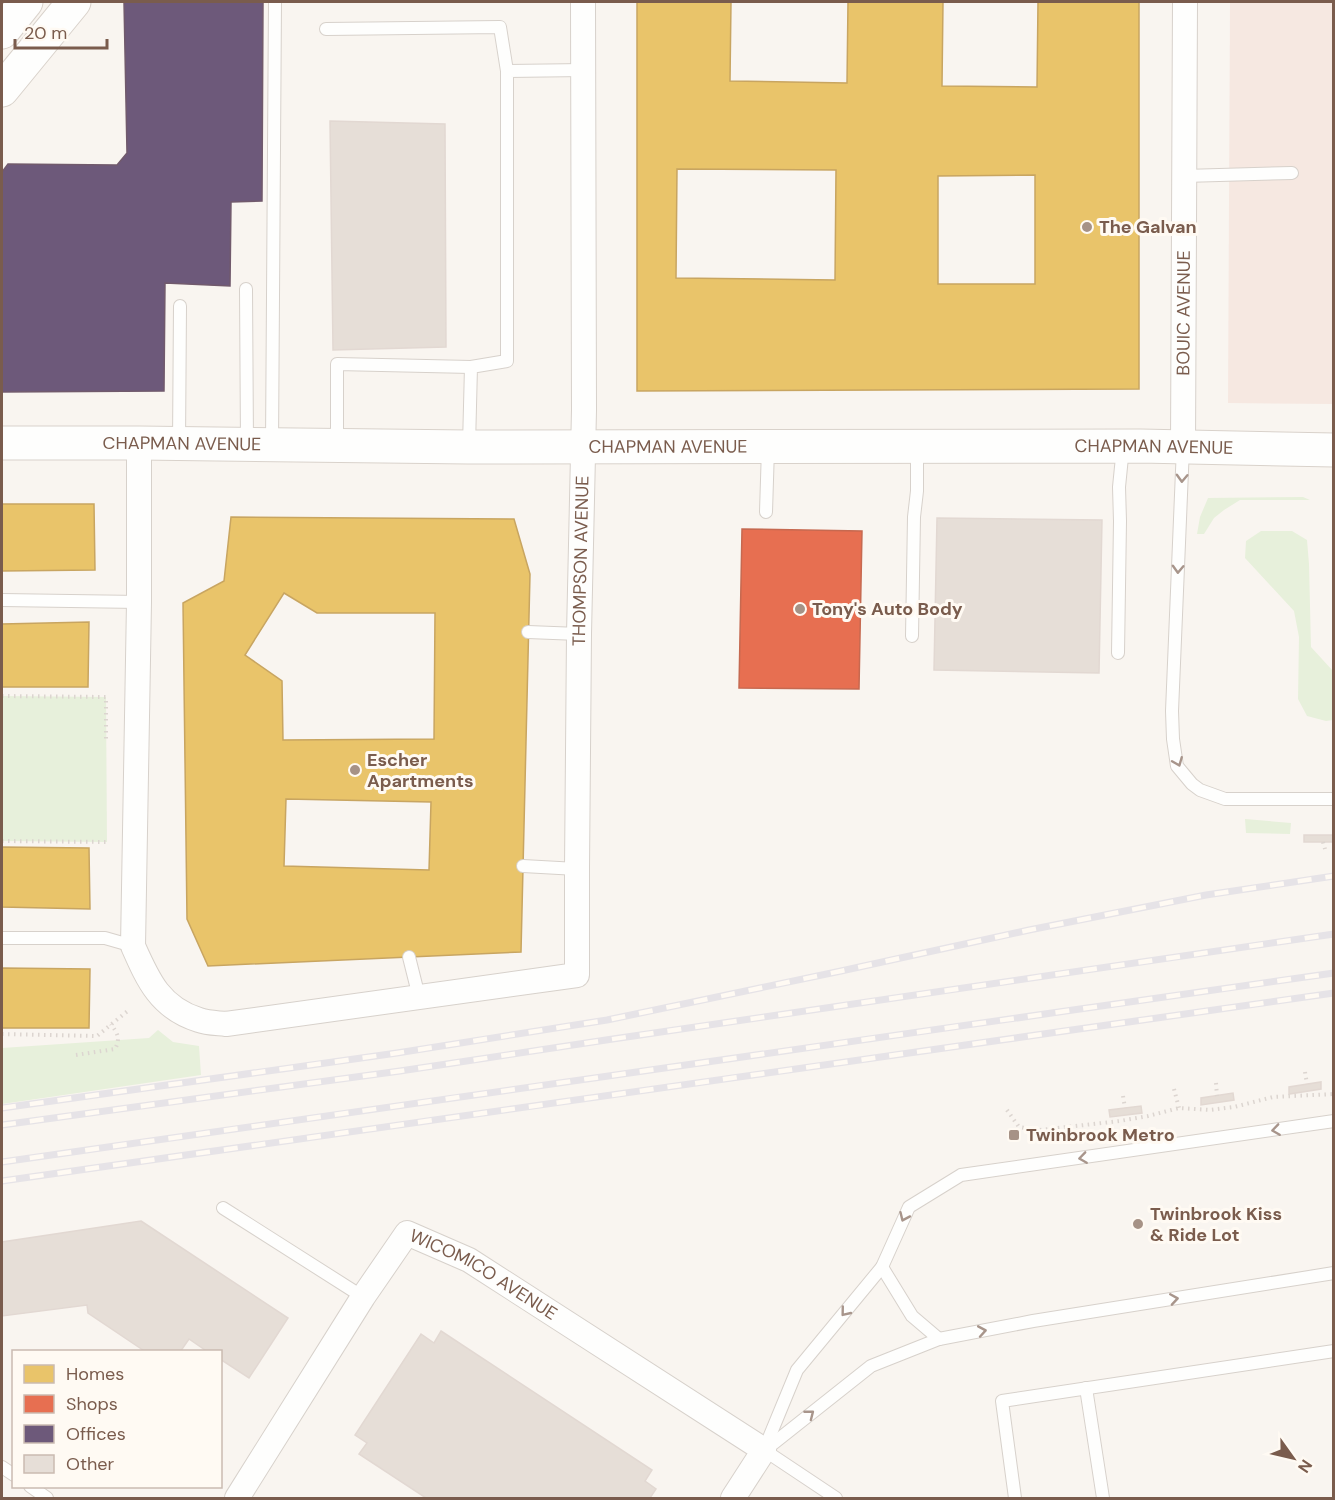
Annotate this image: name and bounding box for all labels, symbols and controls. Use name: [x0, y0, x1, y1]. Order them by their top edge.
scale bar: [15, 12, 106, 50]
text: 20 m: [24, 21, 67, 45]
place label: The Galvan: [1099, 215, 1197, 239]
marker: The Galvan: [1080, 220, 1094, 234]
street label: BOUIC AVENUE: [1171, 250, 1196, 376]
street label: CHAPMAN AVENUE: [103, 431, 262, 456]
street label: CHAPMAN AVENUE: [1075, 434, 1234, 460]
street label: CHAPMAN AVENUE: [589, 435, 747, 459]
one-way arrow: [1175, 474, 1188, 483]
street label: THOMPSON AVENUE: [567, 475, 595, 646]
one-way arrow: [1171, 564, 1184, 573]
place label: Tony's Auto Body: [812, 597, 963, 621]
marker: Tony's Auto Body: [793, 602, 807, 616]
place label: Escher Apartments: [367, 748, 474, 793]
one-way arrow: [1171, 757, 1184, 767]
marker: Escher Apartments: [348, 763, 362, 777]
place label: Twinbrook Metro: [1026, 1123, 1175, 1147]
one-way arrow: [1271, 1123, 1280, 1135]
marker: Twinbrook Metro: [1007, 1128, 1021, 1142]
one-way arrow: [1078, 1151, 1087, 1163]
place label: Twinbrook Kiss & Ride Lot: [1150, 1202, 1282, 1247]
one-way arrow: [899, 1210, 911, 1221]
marker: Twinbrook Kiss & Ride Lot: [1131, 1217, 1145, 1231]
street label: WICOMICO AVENUE: [406, 1224, 562, 1326]
one-way arrow: [1170, 1293, 1179, 1305]
one-way arrow: [841, 1305, 852, 1316]
one-way arrow: [977, 1325, 987, 1338]
legend: [12, 1350, 222, 1488]
text: Homes: [66, 1362, 124, 1386]
text: Shops: [66, 1392, 118, 1416]
one-way arrow: [803, 1411, 814, 1422]
text: Offices: [66, 1422, 126, 1446]
north arrow: [1263, 1428, 1323, 1488]
text: Other: [66, 1452, 115, 1476]
text: N: [1293, 1455, 1317, 1477]

